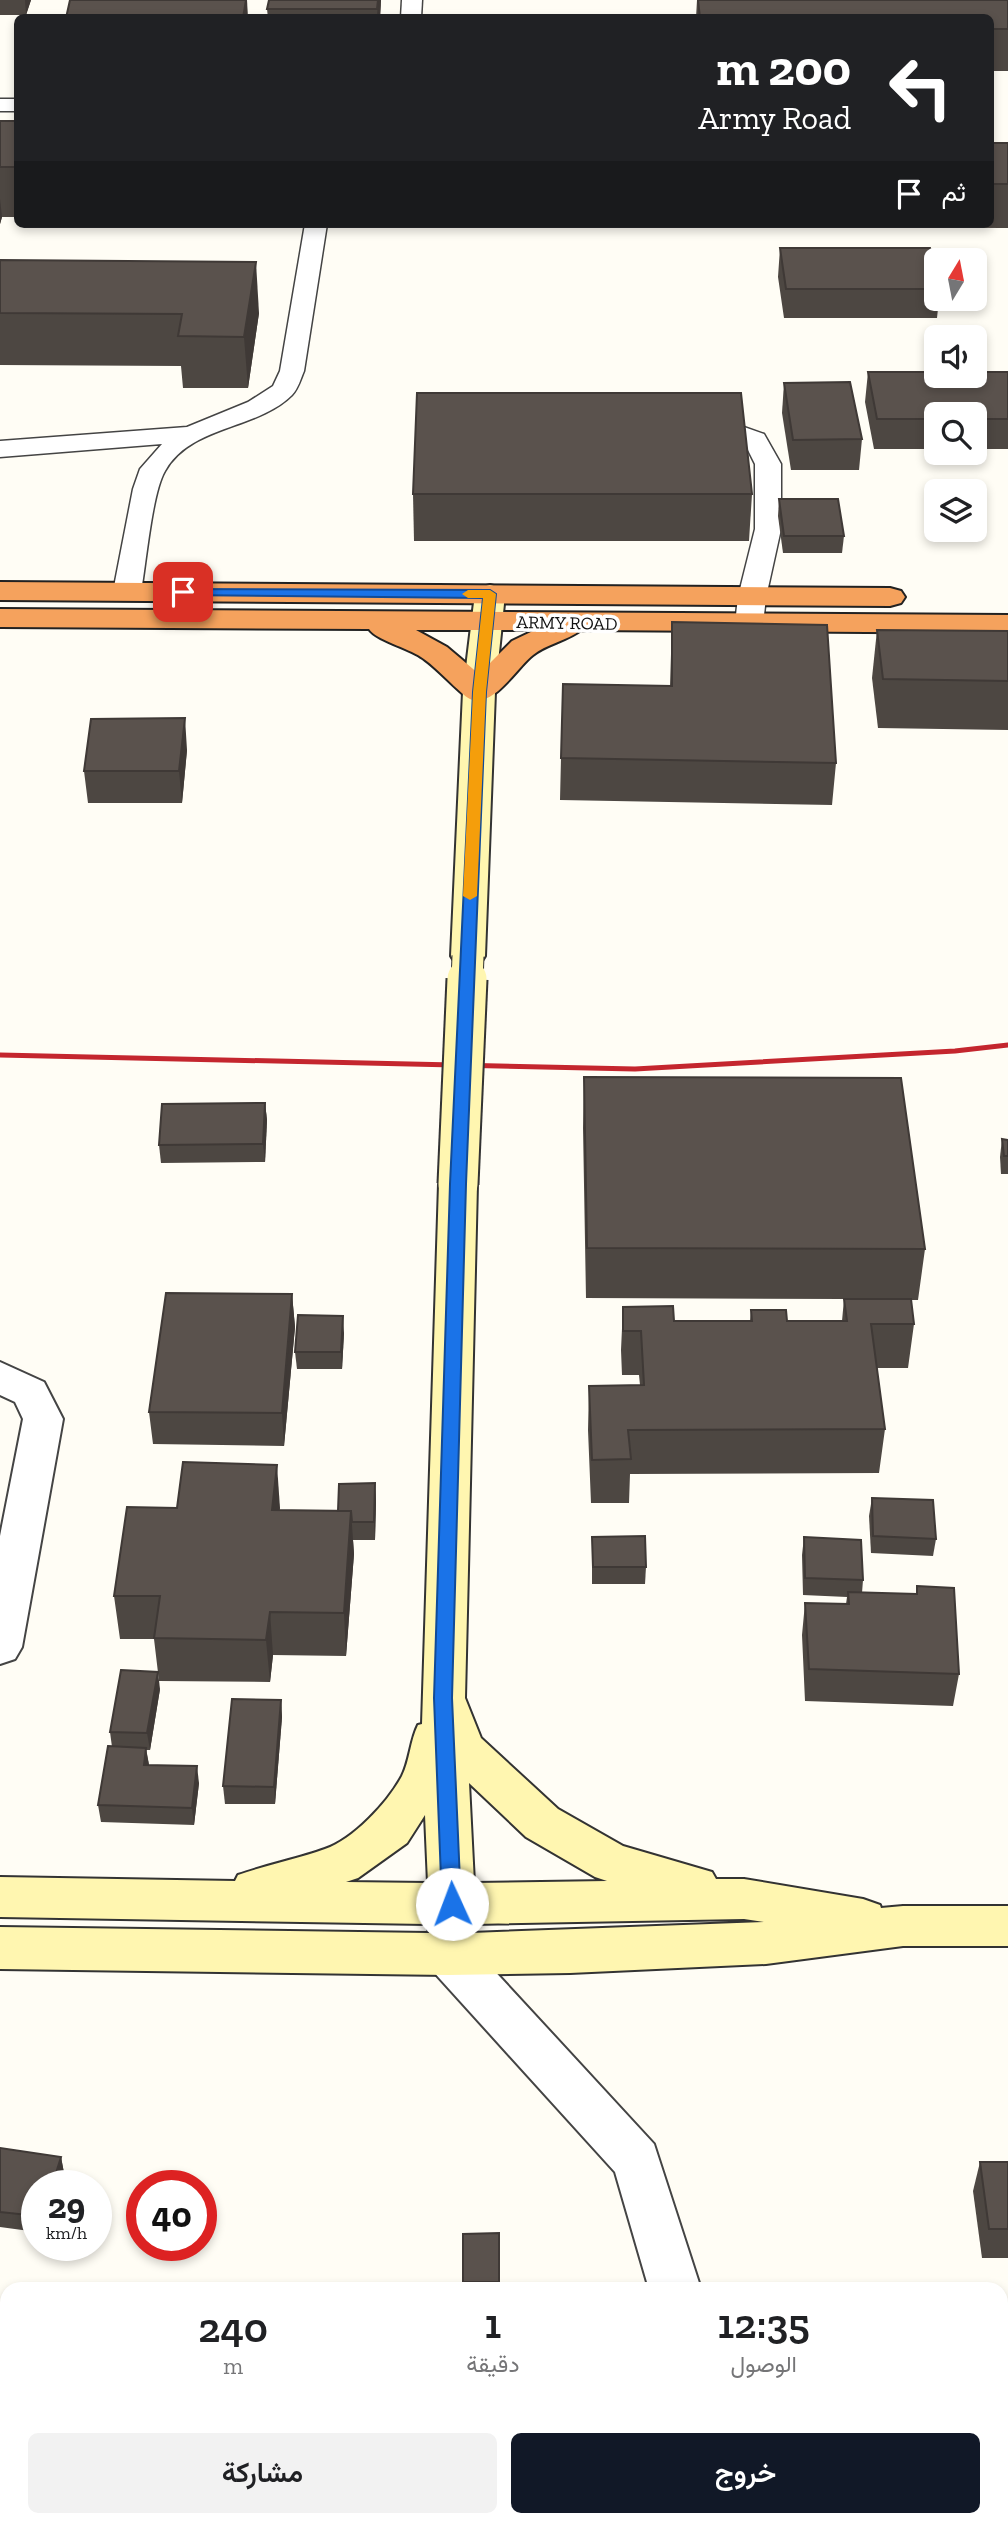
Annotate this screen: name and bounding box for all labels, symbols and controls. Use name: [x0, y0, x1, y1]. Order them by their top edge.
text: 200 m: [716, 39, 851, 98]
icon: left: [875, 42, 966, 133]
text: Army Road: [698, 99, 851, 137]
icon: arrive: [890, 175, 928, 213]
text: ثم: [942, 176, 966, 208]
north arrow: [924, 248, 987, 312]
map controls: [924, 248, 987, 542]
button: sound: [924, 325, 987, 388]
button: search: [924, 402, 987, 465]
button: layers: [924, 479, 987, 542]
pin: [153, 562, 213, 622]
icon: arrive: [164, 573, 202, 611]
street label: ARMY ROAD: [516, 611, 618, 635]
position arrow: [415, 1867, 489, 1941]
speed limit sign: 40: [126, 2170, 217, 2261]
text: 29: [48, 2185, 85, 2227]
text: km/h: [46, 2222, 87, 2244]
text: 1: [484, 2298, 501, 2349]
text: 12:35: [718, 2298, 810, 2349]
text: 240: [198, 2302, 268, 2353]
text: دقيقة: [466, 2350, 519, 2378]
text: الوصول: [731, 2350, 797, 2378]
text: m: [223, 2352, 243, 2380]
button: مشاركة: [28, 2433, 497, 2513]
button: خروج: [511, 2433, 980, 2513]

